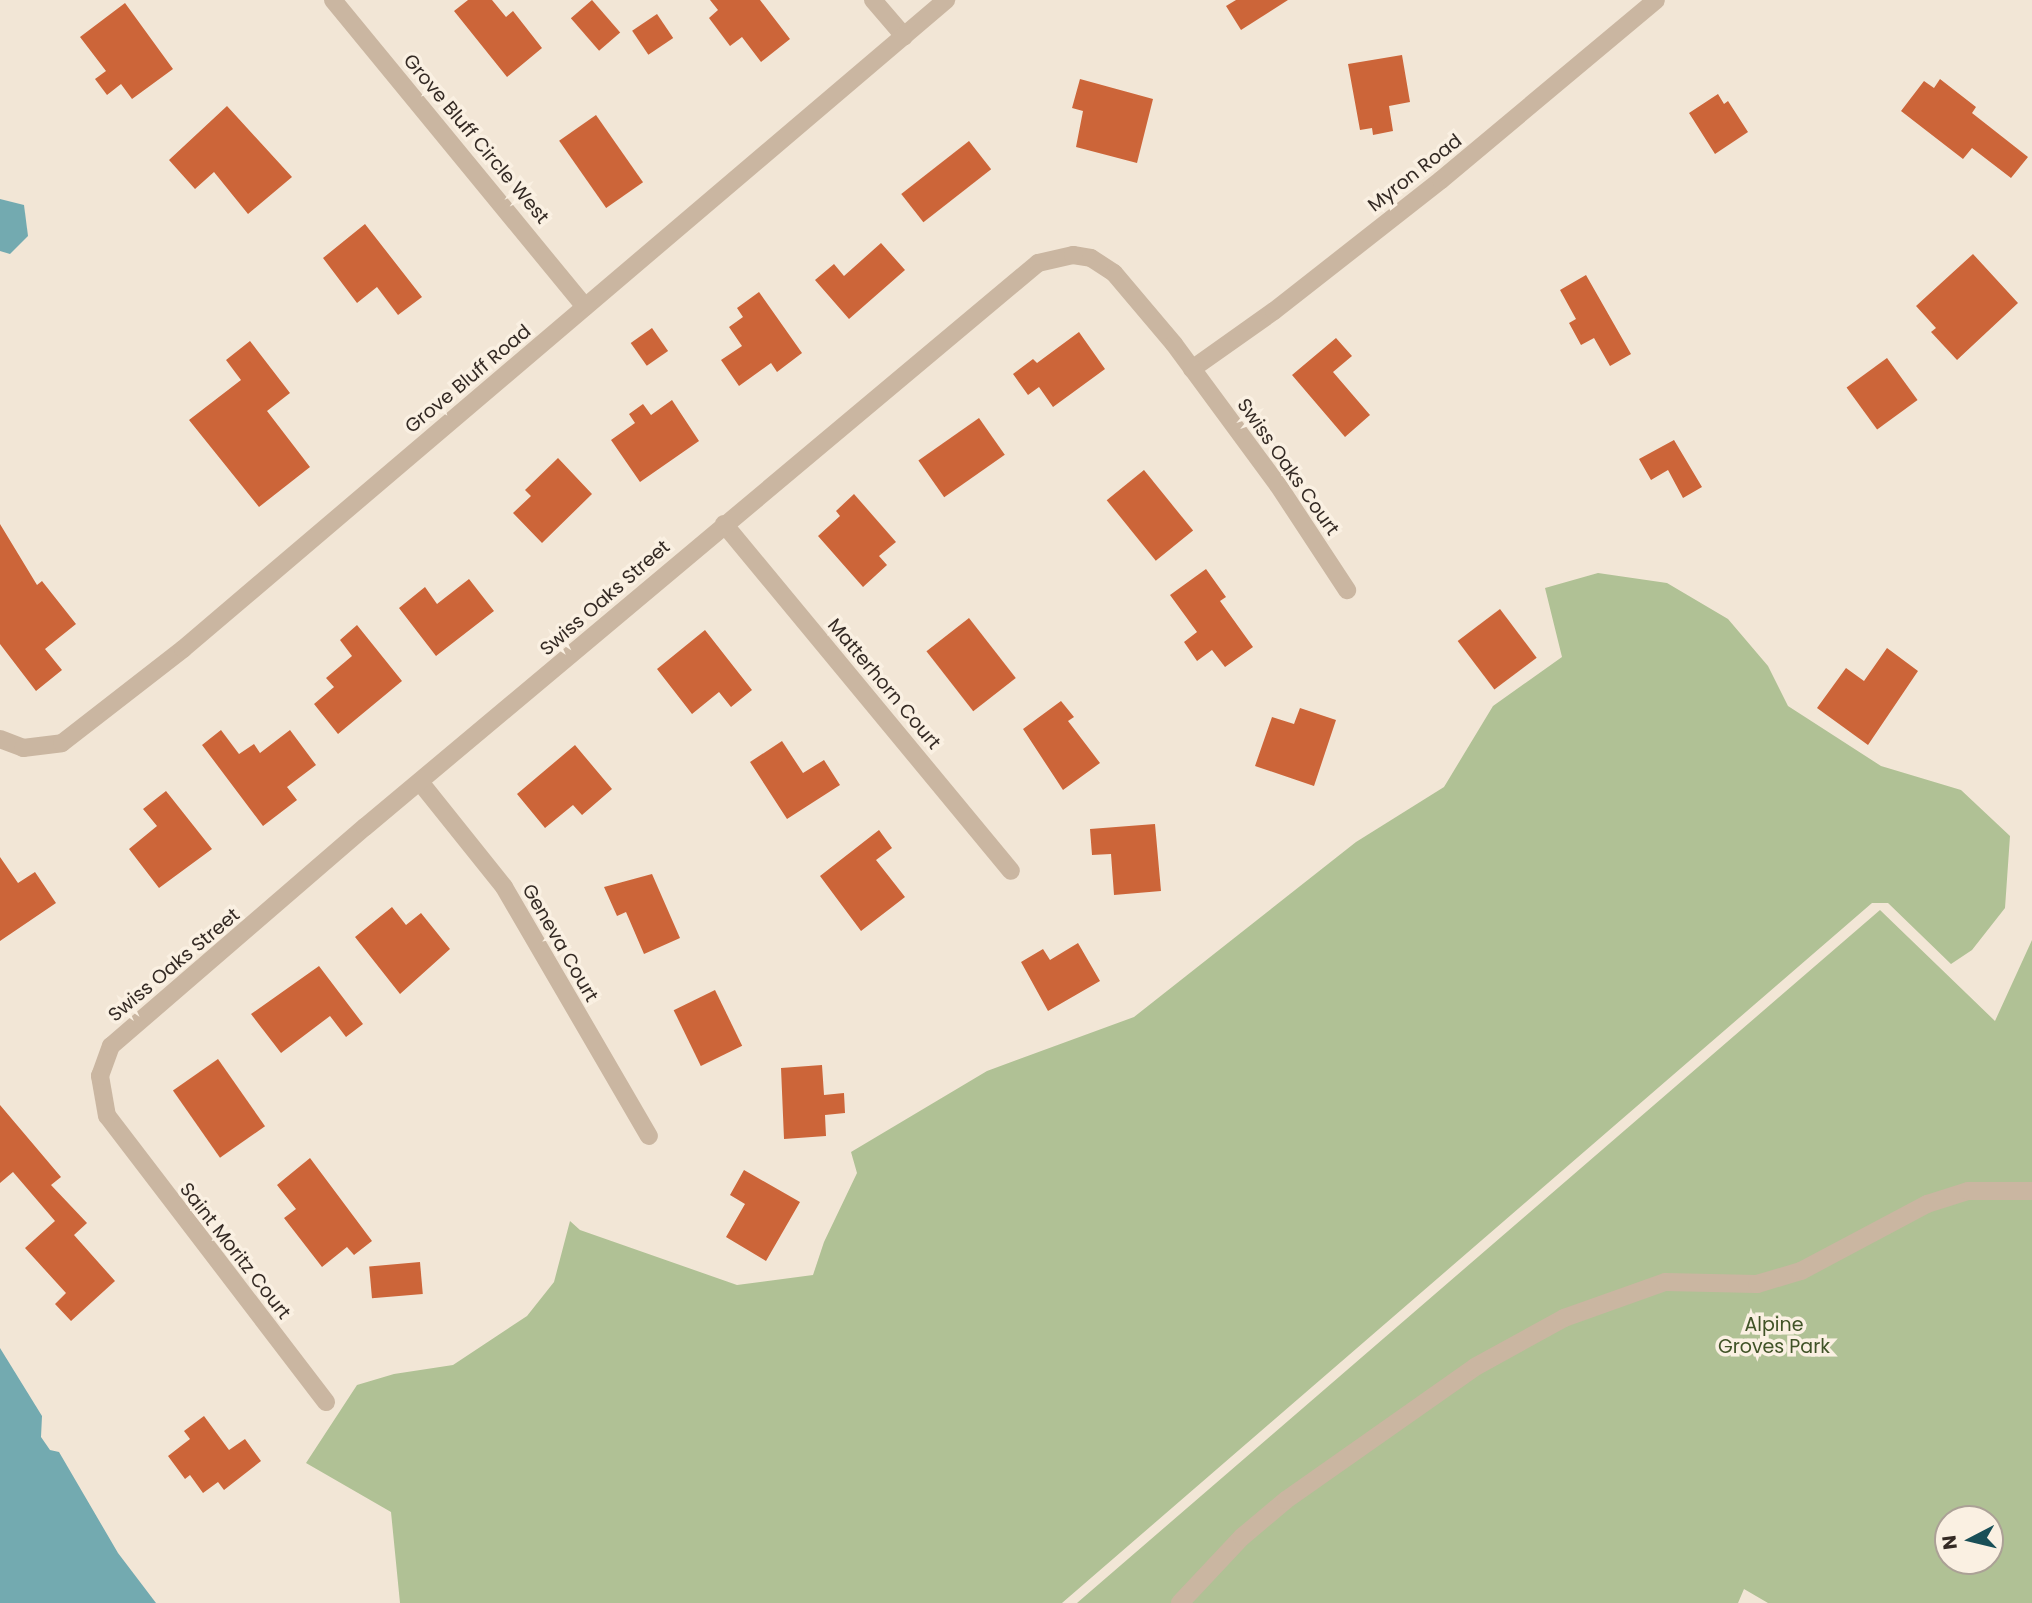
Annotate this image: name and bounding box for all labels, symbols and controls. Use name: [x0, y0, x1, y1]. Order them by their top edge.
street label: Grove Bluff Circle West: [398, 50, 554, 228]
street label: Myron Road: [1363, 129, 1467, 217]
street label: Grove Bluff Road: [401, 320, 535, 438]
street label: Swiss Oaks Court: [1232, 394, 1344, 540]
street label: Swiss Oaks Street: [535, 535, 675, 661]
street label: Matterhorn Court: [823, 614, 945, 754]
street label: Geneva Court: [517, 880, 603, 1006]
street label: Swiss Oaks Street: [104, 903, 244, 1027]
street label: Saint Moritz Court: [175, 1178, 295, 1324]
park label: Alpine Groves Park: [1718, 1314, 1830, 1358]
north arrow: [1934, 1505, 2004, 1575]
text: N: [1935, 1534, 1964, 1551]

